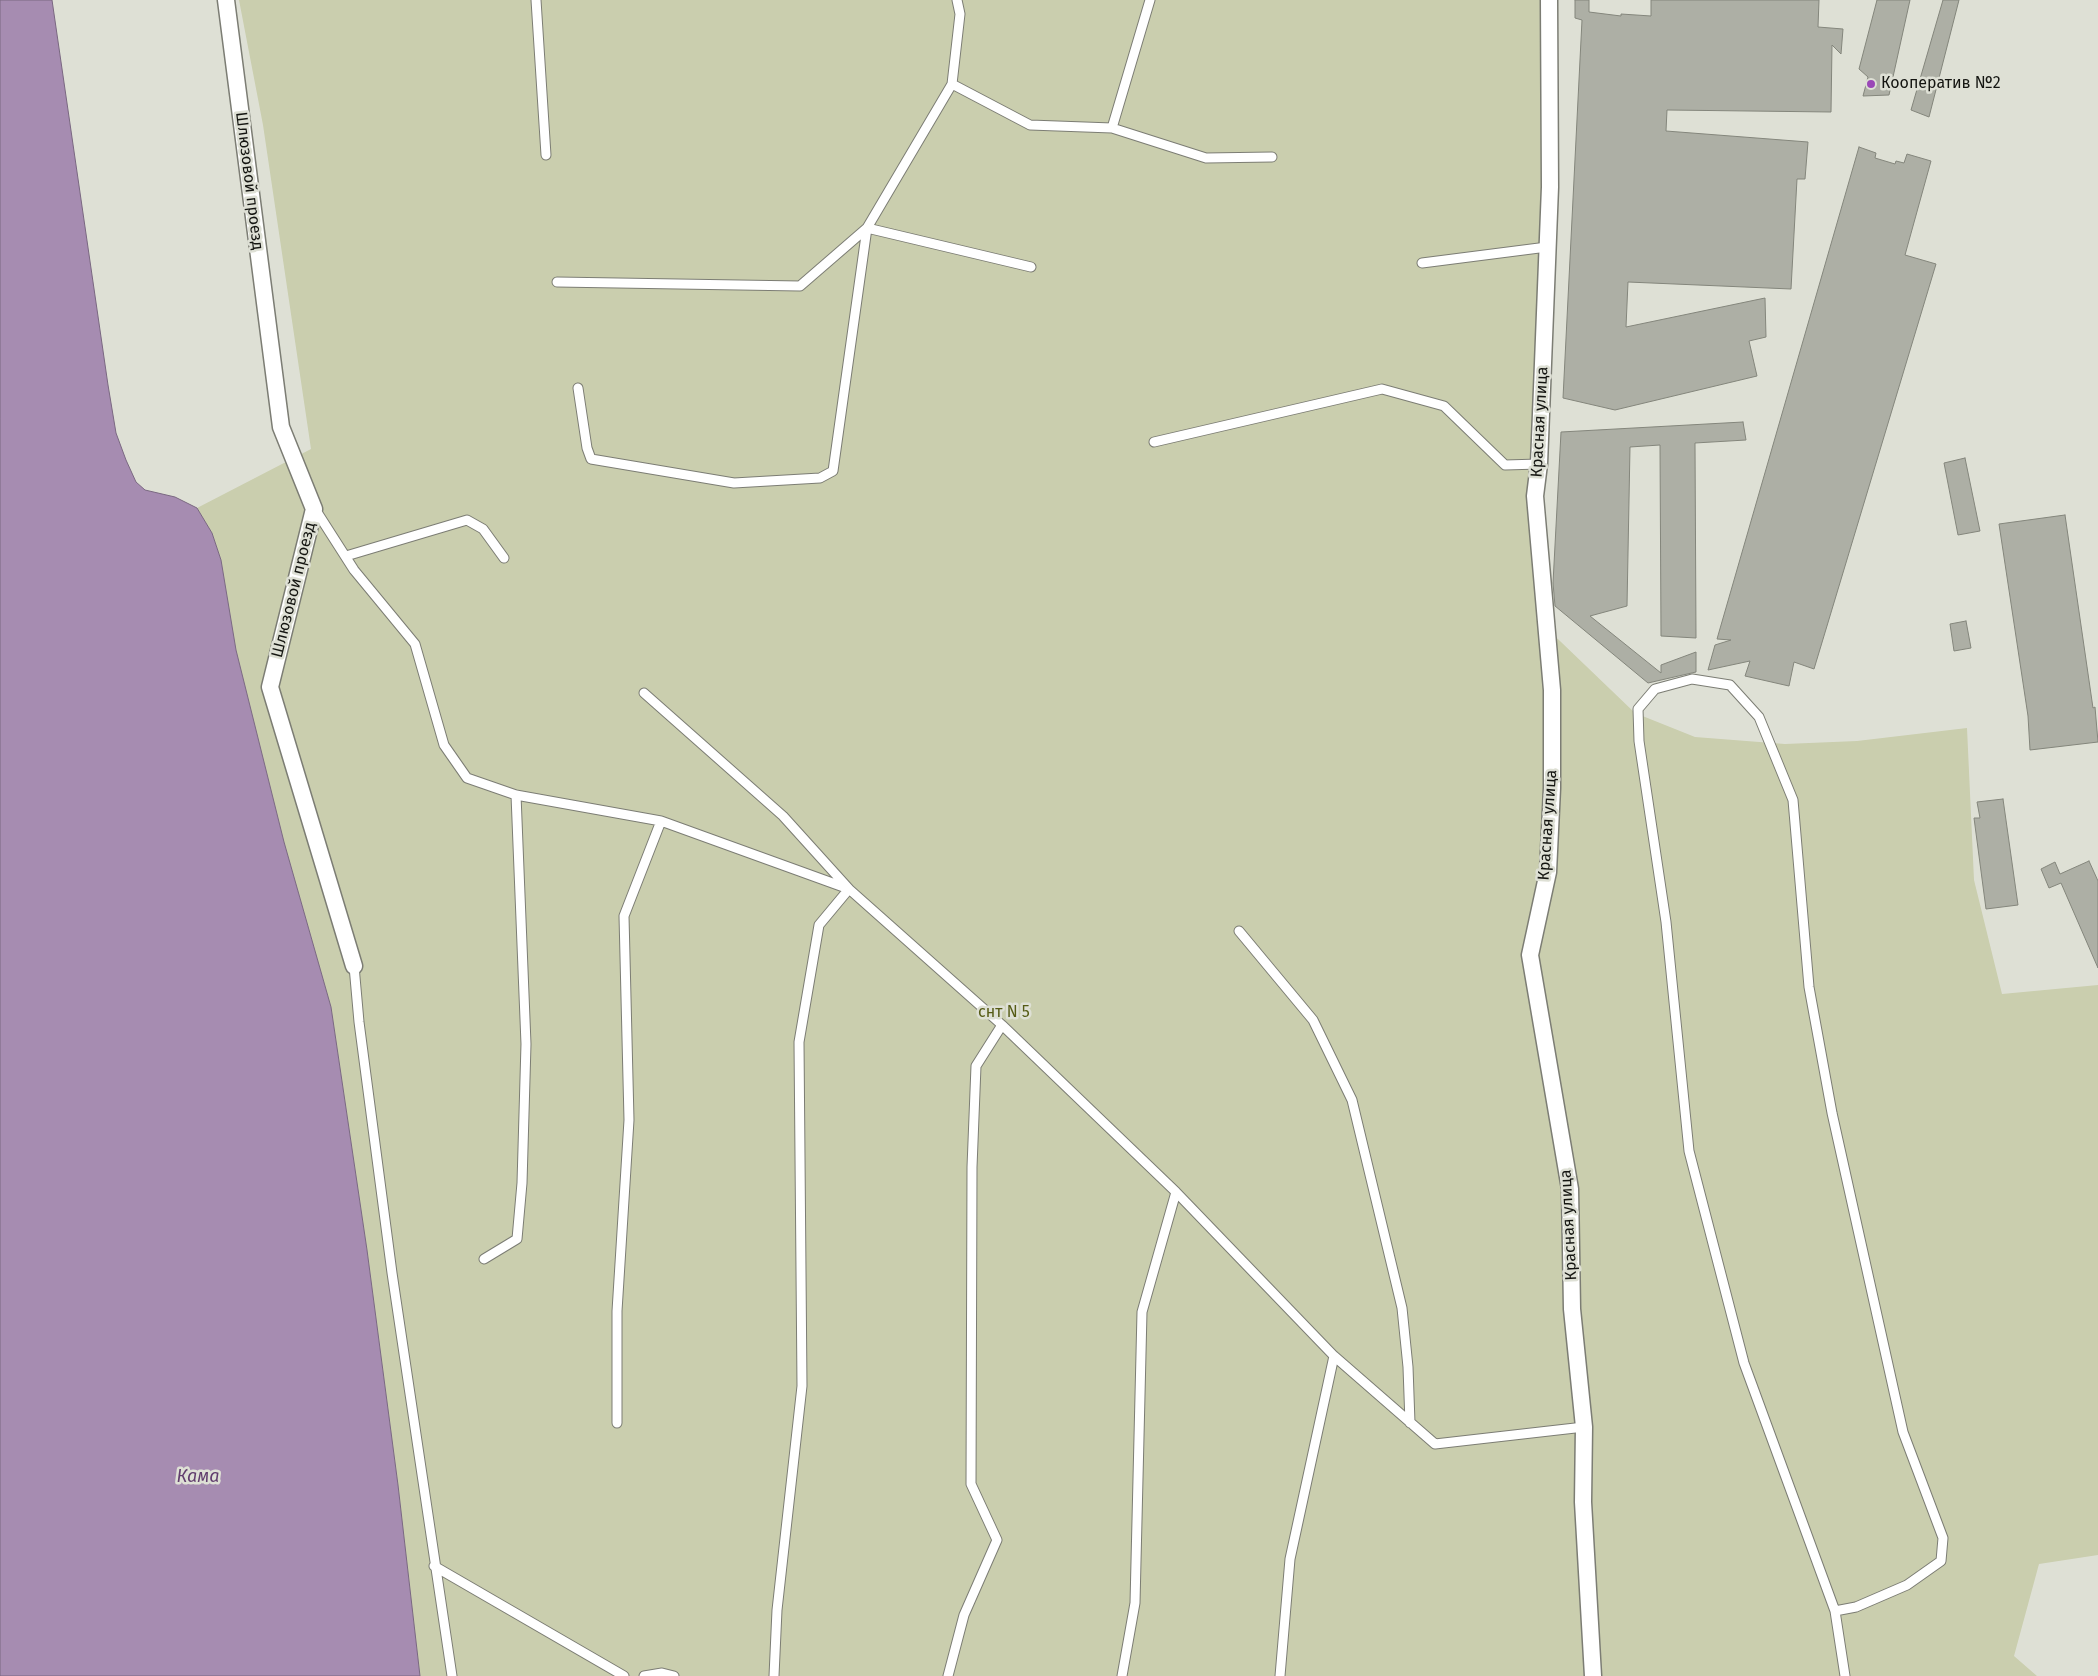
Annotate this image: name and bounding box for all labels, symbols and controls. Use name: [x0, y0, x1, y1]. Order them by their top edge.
place label: Кооператив №2: [1881, 74, 2001, 94]
marker: Кооператив №2: [1865, 78, 1877, 90]
street label: Шлюзовой проезд: [231, 111, 267, 251]
street label: Красная улица: [1528, 366, 1552, 478]
street label: Шлюзовой проезд: [268, 520, 320, 660]
street label: Красная улица: [1535, 769, 1561, 881]
park label: снт N 5: [978, 1003, 1030, 1023]
street label: Красная улица: [1557, 1169, 1581, 1281]
water label: Кама: [177, 1466, 219, 1488]

